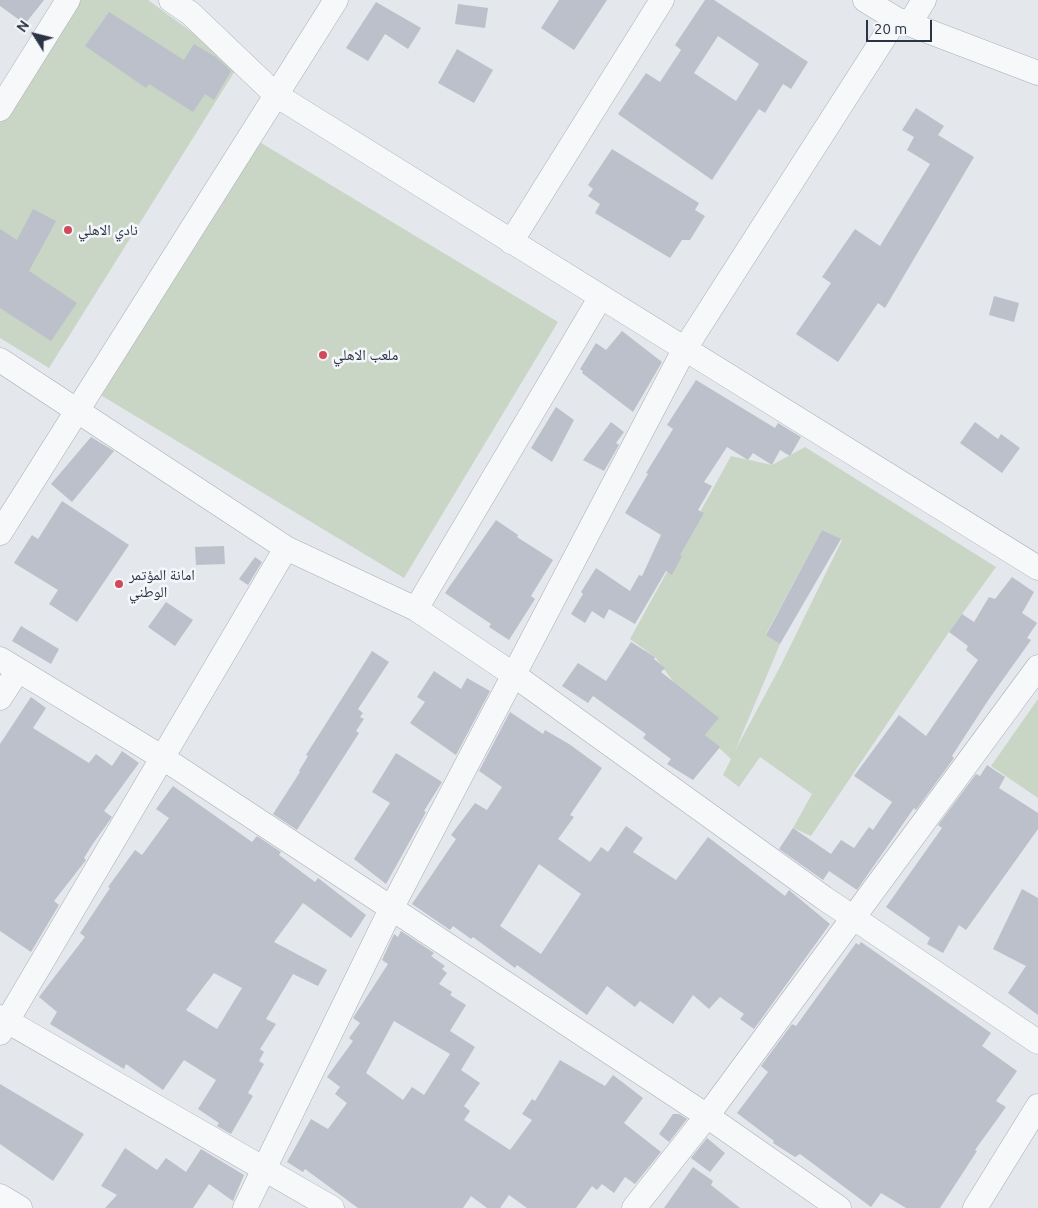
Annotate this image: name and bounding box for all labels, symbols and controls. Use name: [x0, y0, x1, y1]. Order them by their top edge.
north arrow: [10, 10, 60, 60]
scale bar: [868, 10, 934, 42]
text: N: [13, 17, 32, 35]
text: 20 m: [874, 20, 907, 37]
place label: نادي الاهلي: [78, 221, 138, 239]
marker: نادي الاهلي: [62, 224, 74, 236]
place label: ملعب الاهلي: [333, 346, 398, 364]
marker: ملعب الاهلي: [317, 349, 329, 361]
place label: امانة المؤتمر الوطني: [129, 566, 195, 601]
marker: امانة المؤتمر الوطني: [113, 578, 125, 590]

